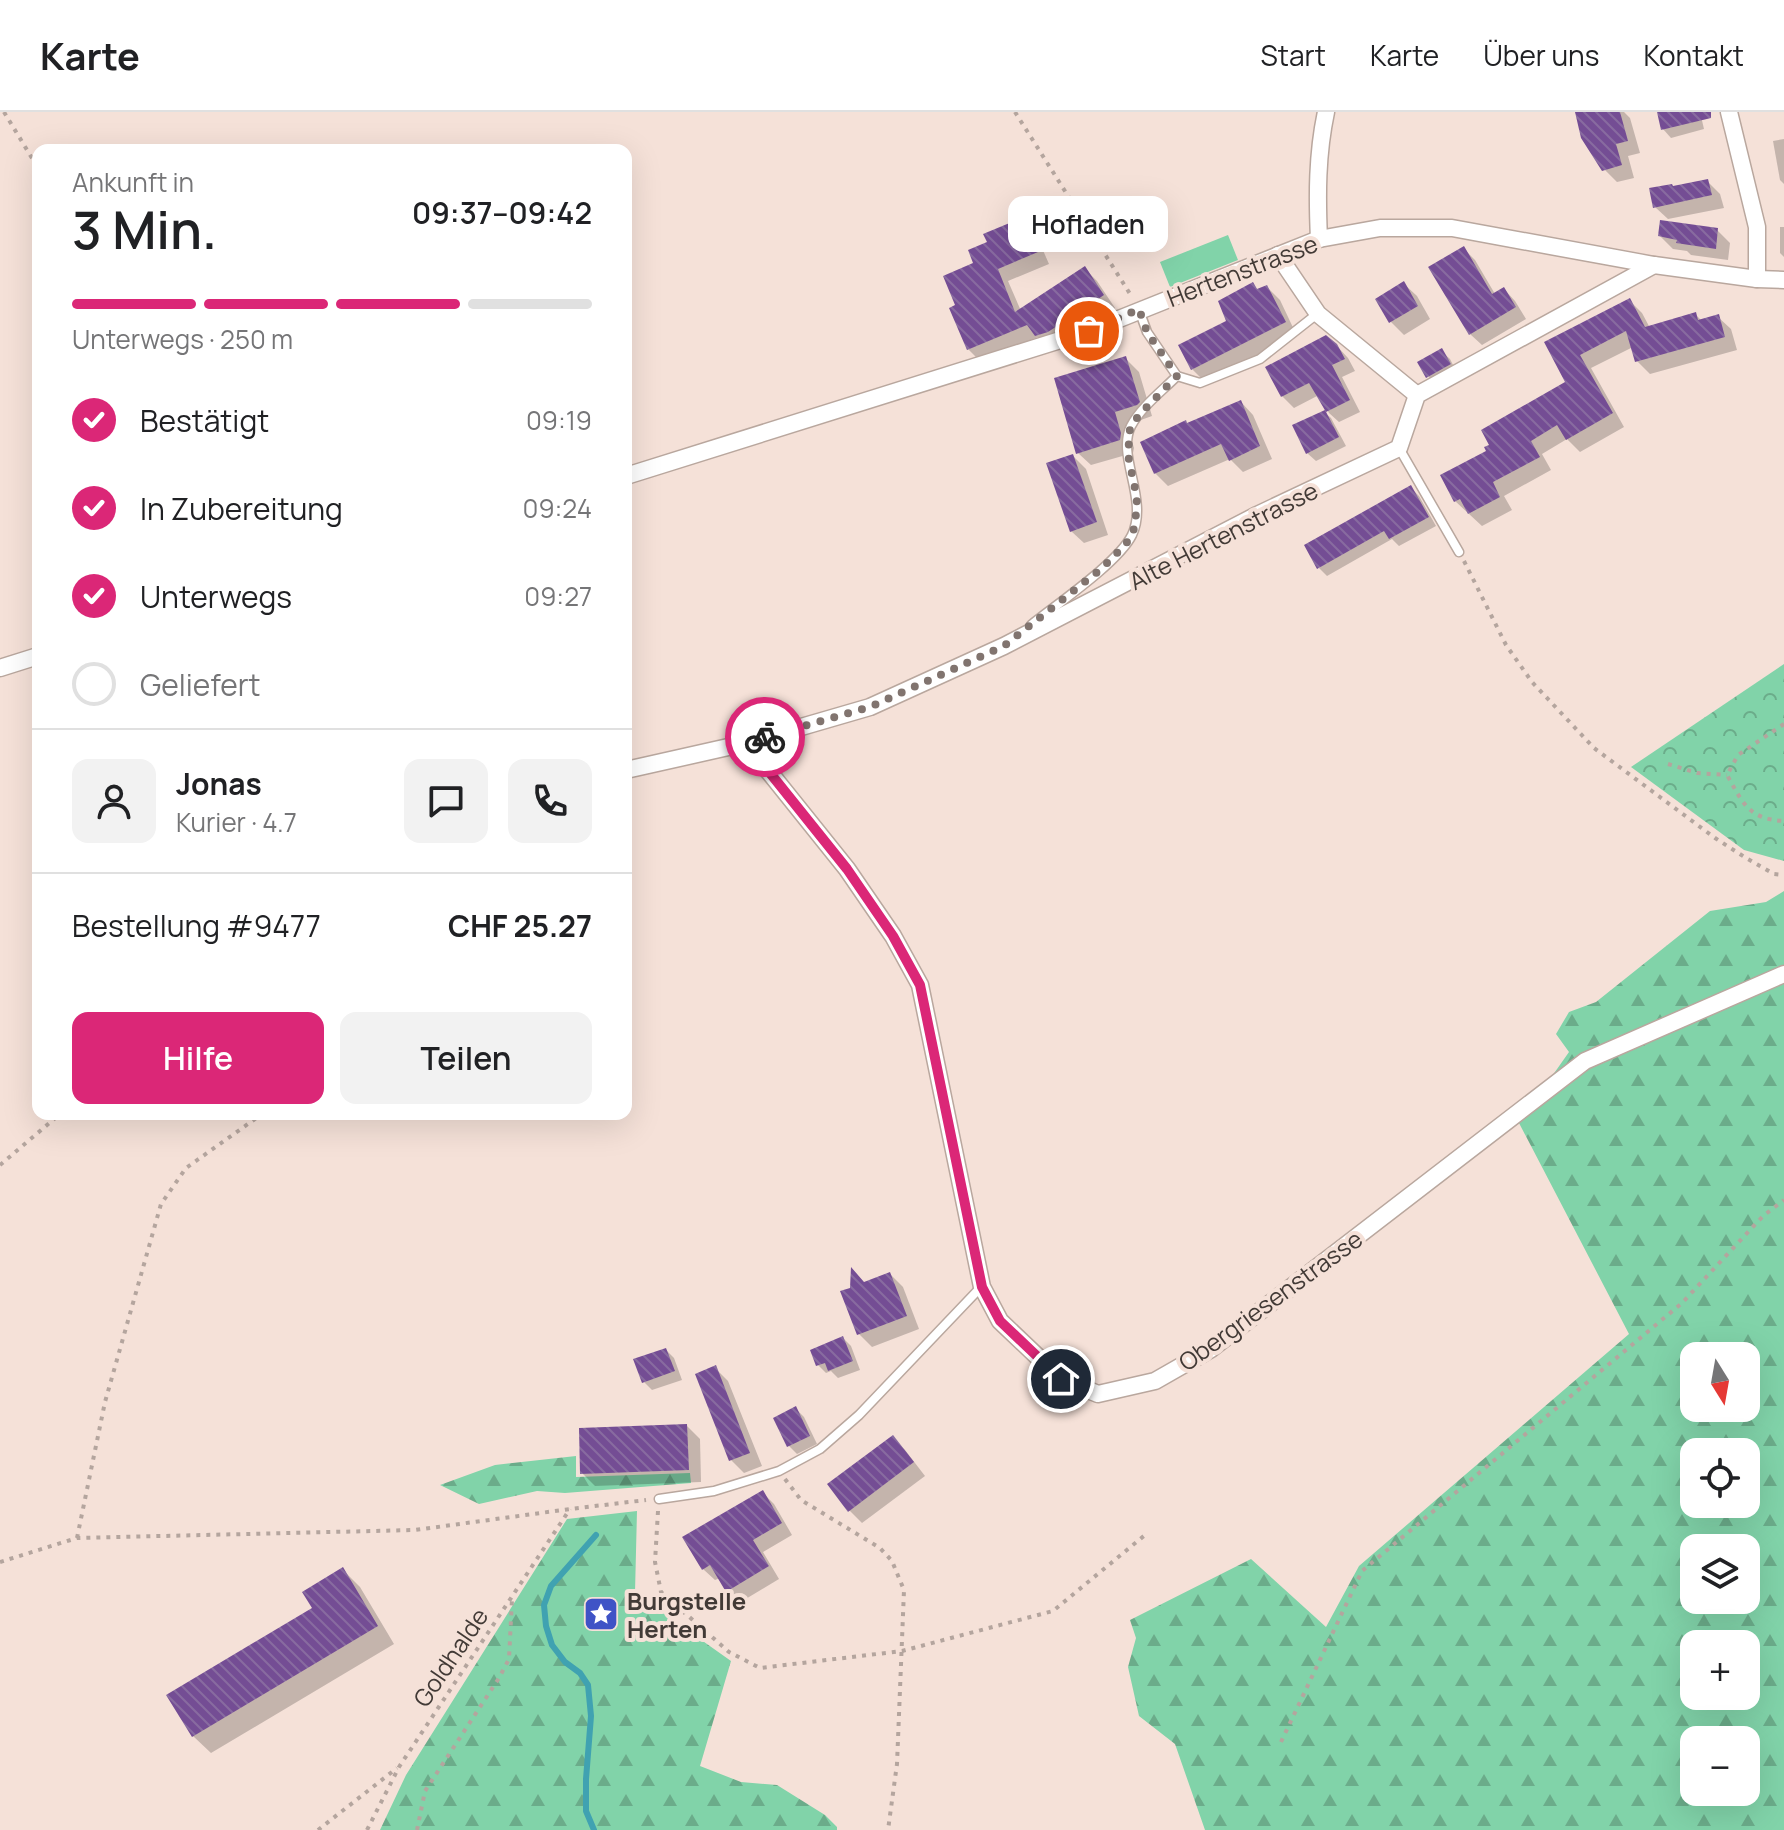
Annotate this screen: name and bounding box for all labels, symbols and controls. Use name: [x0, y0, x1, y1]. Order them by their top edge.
text: Karte: [40, 29, 140, 81]
text: Start: [1261, 36, 1326, 74]
text: Karte: [1370, 36, 1439, 74]
text: Über uns: [1483, 36, 1599, 74]
text: Kontakt: [1643, 36, 1744, 74]
text: Ankunft in: [72, 164, 194, 200]
text: 09:37–09:42: [412, 192, 592, 233]
text: 3 Min.: [72, 194, 217, 265]
callout: Hofladen: [1009, 195, 1169, 251]
text: Hofladen: [1031, 206, 1145, 242]
street label: Hertenstrasse: [1162, 226, 1322, 314]
pin: [1055, 297, 1123, 365]
icon: bag: [1067, 309, 1111, 353]
text: Unterwegs · 250 m: [72, 321, 293, 357]
icon: check: [72, 398, 116, 442]
text: Bestätigt: [140, 400, 269, 441]
text: 09:19: [526, 402, 592, 438]
street label: Alte Hertenstrasse: [1123, 473, 1323, 597]
icon: check: [72, 486, 116, 530]
text: In Zubereitung: [140, 488, 343, 529]
text: 09:24: [523, 490, 592, 526]
icon: check: [72, 574, 116, 618]
text: Unterwegs: [140, 576, 292, 617]
text: 09:27: [524, 578, 592, 614]
text: Geliefert: [140, 664, 261, 705]
courier: [725, 697, 805, 777]
icon: bike: [743, 715, 787, 759]
button: person: [72, 759, 156, 843]
button: chat: [404, 759, 488, 843]
button: phone: [508, 759, 592, 843]
text: Jonas: [176, 763, 262, 804]
text: Kurier · 4.7: [176, 804, 297, 840]
text: Bestellung #9477: [72, 905, 321, 946]
text: CHF 25.27: [448, 905, 592, 946]
button: Hilfe: [72, 1012, 324, 1104]
button: Teilen: [340, 1012, 592, 1104]
street label: Obergriesenstrasse: [1171, 1222, 1369, 1378]
north arrow: [1680, 1342, 1760, 1422]
map controls: [1680, 1342, 1760, 1806]
pin: [1027, 1345, 1095, 1413]
icon: home: [1039, 1357, 1083, 1401]
button: locate: [1680, 1438, 1760, 1518]
button: layers: [1680, 1534, 1760, 1614]
place label: Burgstelle Herten: [627, 1584, 746, 1645]
place icon: Burgstelle Herten: [582, 1595, 620, 1633]
street label: Goldhalde: [405, 1601, 495, 1713]
button: +: [1680, 1630, 1760, 1710]
button: −: [1680, 1726, 1760, 1806]

